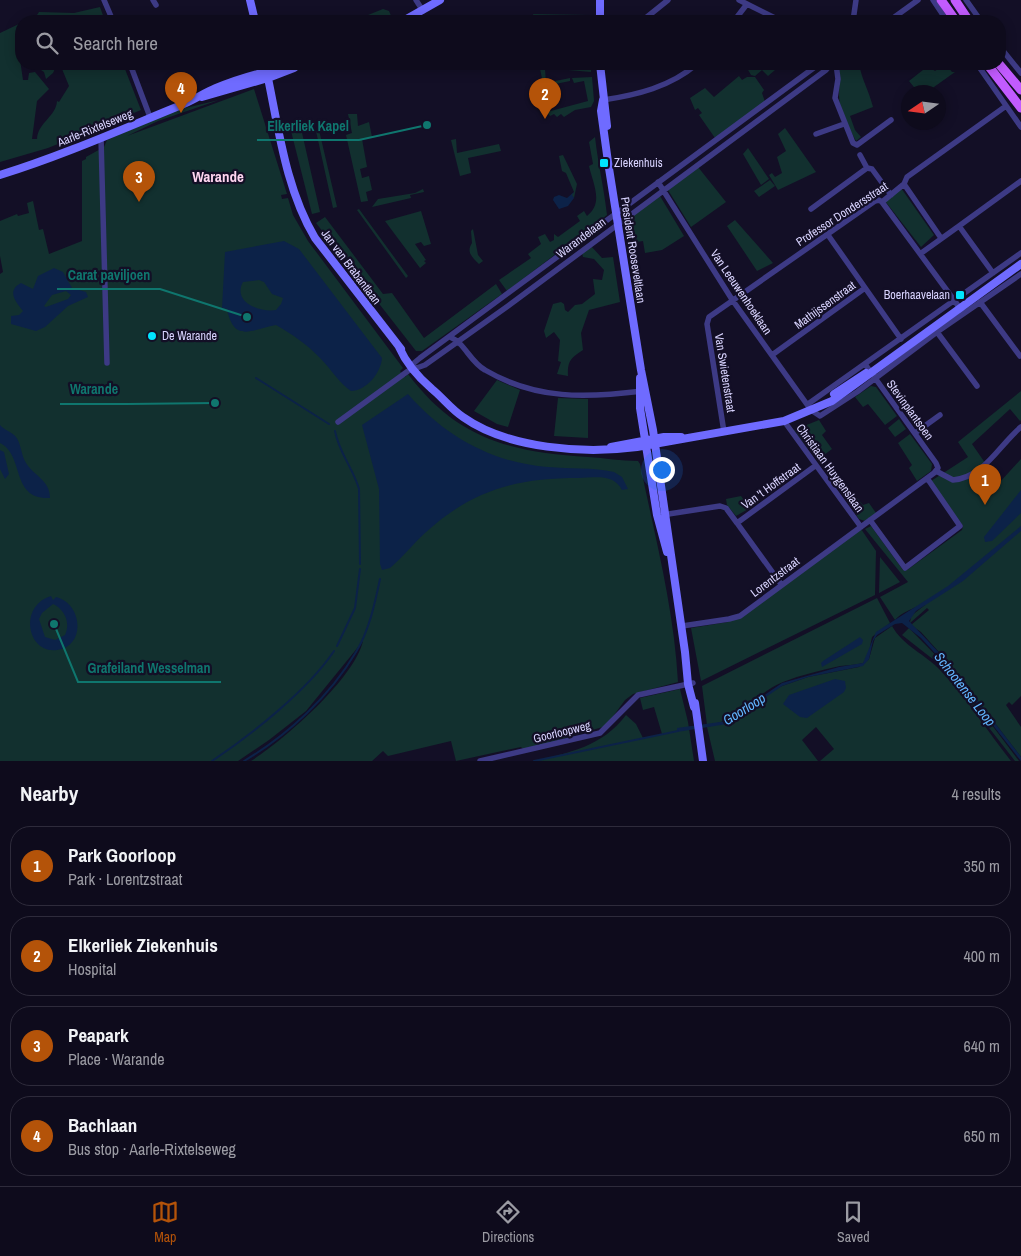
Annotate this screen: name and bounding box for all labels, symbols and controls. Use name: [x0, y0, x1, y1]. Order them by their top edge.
search box: [15, 15, 1006, 70]
icon: search: [33, 29, 61, 57]
text: Search here: [73, 30, 158, 56]
pin: 4: [165, 72, 197, 113]
pin: 2: [529, 78, 561, 119]
north arrow: [901, 85, 946, 130]
street label: Aarle-Rixtelseweg: [54, 105, 135, 151]
callout: Elkerliek Kapel: [257, 111, 359, 140]
text: Elkerliek Kapel: [267, 117, 349, 135]
place label: Ziekenhuis: [614, 155, 663, 171]
marker: Ziekenhuis: [598, 157, 610, 169]
pin: 3: [123, 161, 155, 202]
district label: Warande: [192, 166, 244, 187]
street label: Professor Dondersstraat: [793, 178, 891, 250]
street label: President Rooseveltlaan: [617, 196, 649, 304]
street label: Warandelaan: [553, 214, 609, 262]
street label: Jan van Brabantlaan: [317, 226, 385, 308]
street label: Van Leeuwenhoeklaan: [707, 246, 775, 338]
callout: Carat paviljoen: [57, 260, 160, 289]
text: Carat paviljoen: [68, 266, 150, 284]
street label: Mathijssenstraat: [791, 277, 859, 333]
place label: Boerhaavelaan: [884, 287, 950, 303]
marker: Boerhaavelaan: [954, 289, 966, 301]
place label: De Warande: [162, 328, 217, 344]
marker: De Warande: [146, 330, 158, 342]
street label: Van Swietenstraat: [711, 332, 739, 414]
callout: Warande: [60, 375, 128, 404]
street label: Stevinplantsoen: [883, 377, 937, 443]
text: Warande: [70, 380, 118, 398]
street label: Christiaan Huygenslaan: [792, 421, 868, 515]
your location: [649, 457, 675, 483]
street label: Van 't Hoffstraat: [738, 459, 804, 513]
pin: 1: [969, 464, 1001, 505]
street label: Lorentzstraat: [747, 553, 803, 601]
water label: Schootense Loop: [930, 648, 1000, 730]
callout: Grafeiland Wesselman: [78, 653, 221, 682]
text: Grafeiland Wesselman: [88, 659, 210, 677]
water label: Goorloop: [719, 689, 769, 729]
street label: Goorloopweg: [532, 717, 593, 747]
text: Nearby: [20, 779, 78, 808]
text: 4 results: [951, 783, 1001, 805]
text: Park Goorloop: [68, 842, 176, 868]
text: 1: [33, 855, 41, 877]
text: 350 m: [964, 855, 1000, 877]
text: Park · Lorentzstraat: [68, 868, 183, 890]
text: Elkerliek Ziekenhuis: [68, 932, 218, 958]
text: 2: [33, 945, 41, 967]
text: 400 m: [964, 945, 1000, 967]
text: Hospital: [68, 958, 116, 980]
text: Peapark: [68, 1022, 129, 1048]
text: 3: [33, 1035, 41, 1057]
text: 640 m: [964, 1035, 1000, 1057]
text: Place · Warande: [68, 1048, 165, 1070]
text: Bachlaan: [68, 1112, 137, 1138]
text: 4: [33, 1125, 41, 1147]
text: 650 m: [964, 1125, 1000, 1147]
text: Bus stop · Aarle-Rixtelseweg: [68, 1138, 236, 1160]
tab: Map: [151, 1198, 179, 1246]
tab: Directions: [482, 1198, 534, 1246]
tab: Saved: [837, 1198, 870, 1246]

